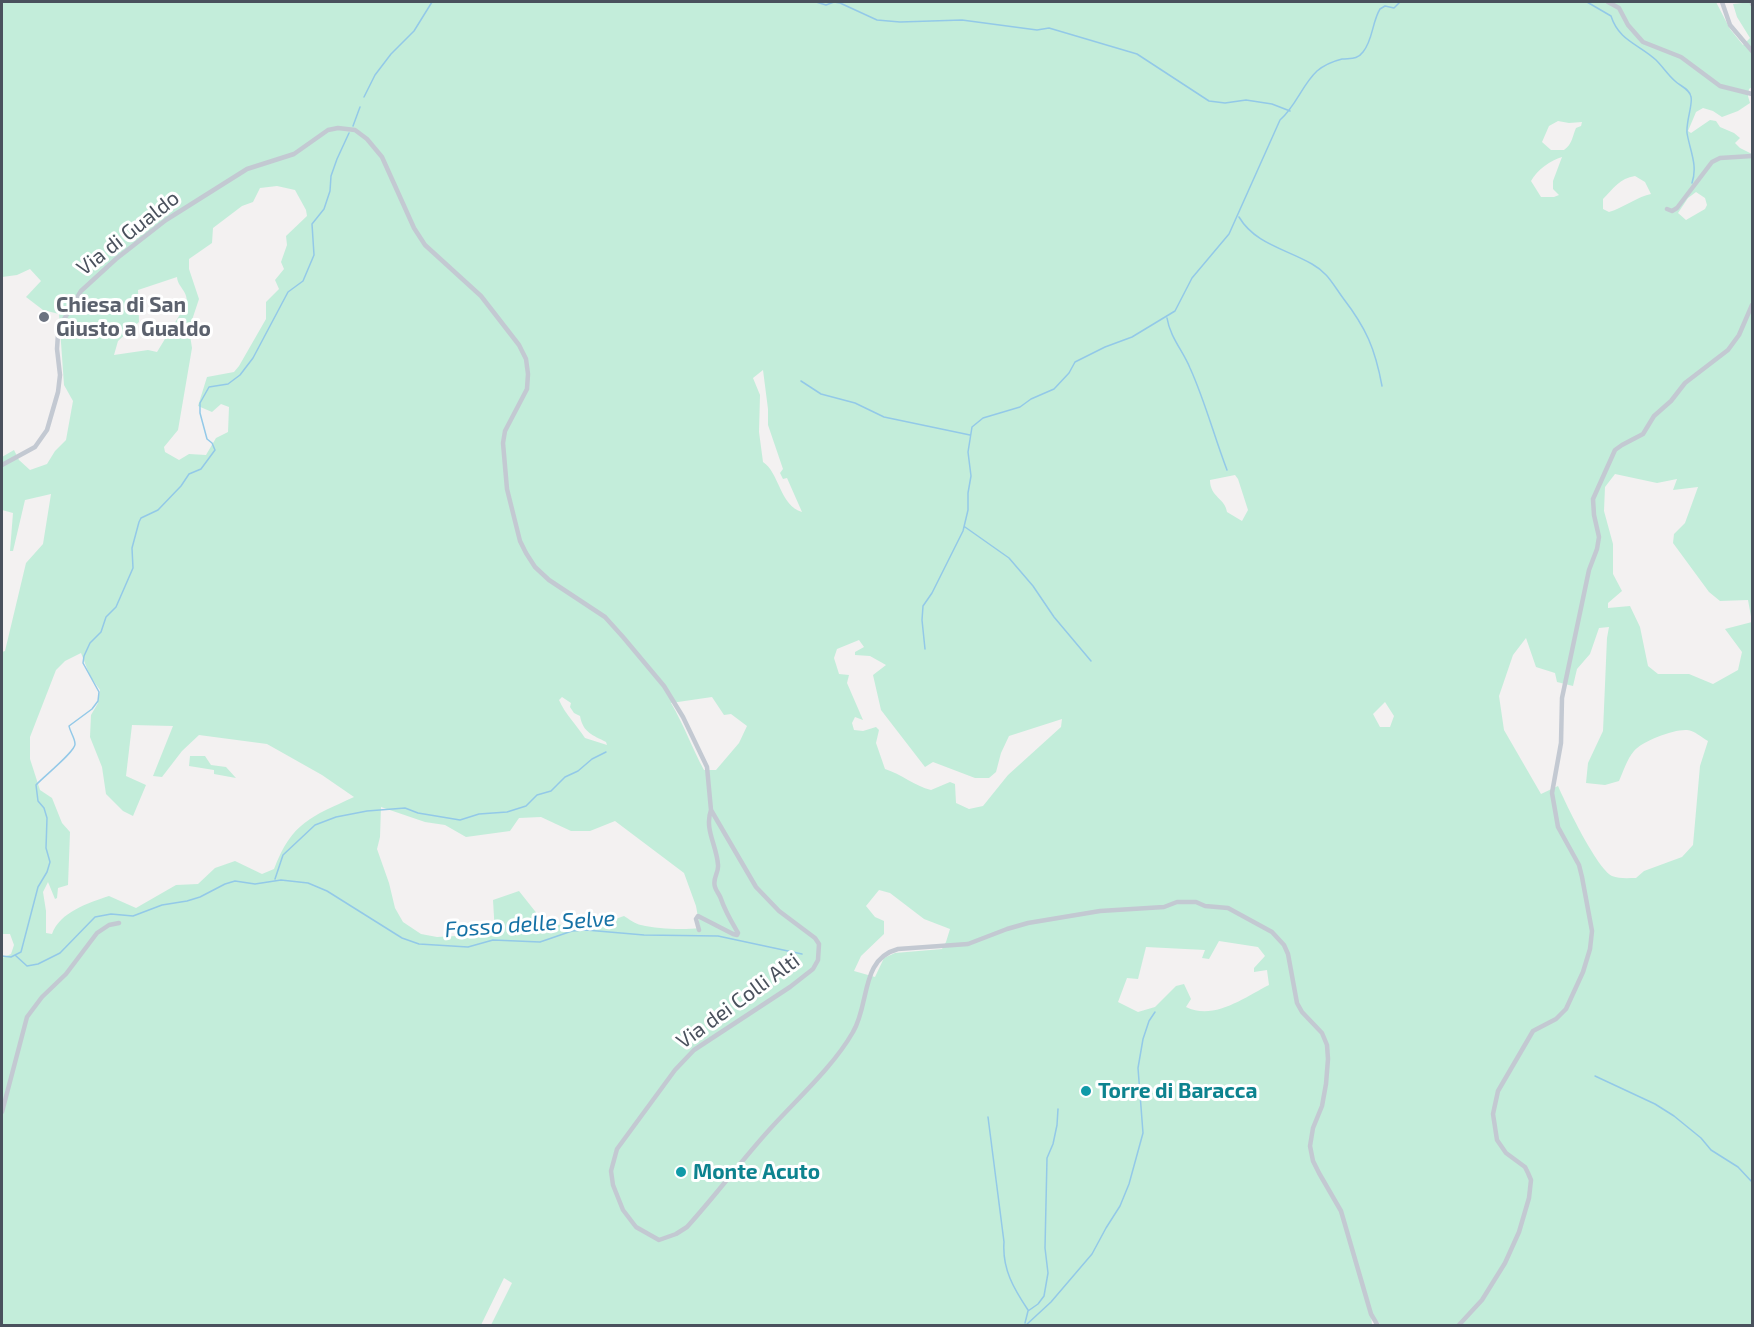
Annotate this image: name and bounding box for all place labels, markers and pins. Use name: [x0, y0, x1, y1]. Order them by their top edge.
place label: Chiesa di San Giusto a Gualdo: [56, 292, 211, 342]
marker: Chiesa di San Giusto a Gualdo: [37, 310, 51, 324]
place label: Torre di Baracca: [1098, 1078, 1257, 1104]
marker: Torre di Baracca: [1079, 1084, 1093, 1098]
place label: Monte Acuto: [693, 1159, 820, 1185]
marker: Monte Acuto: [674, 1165, 688, 1179]

